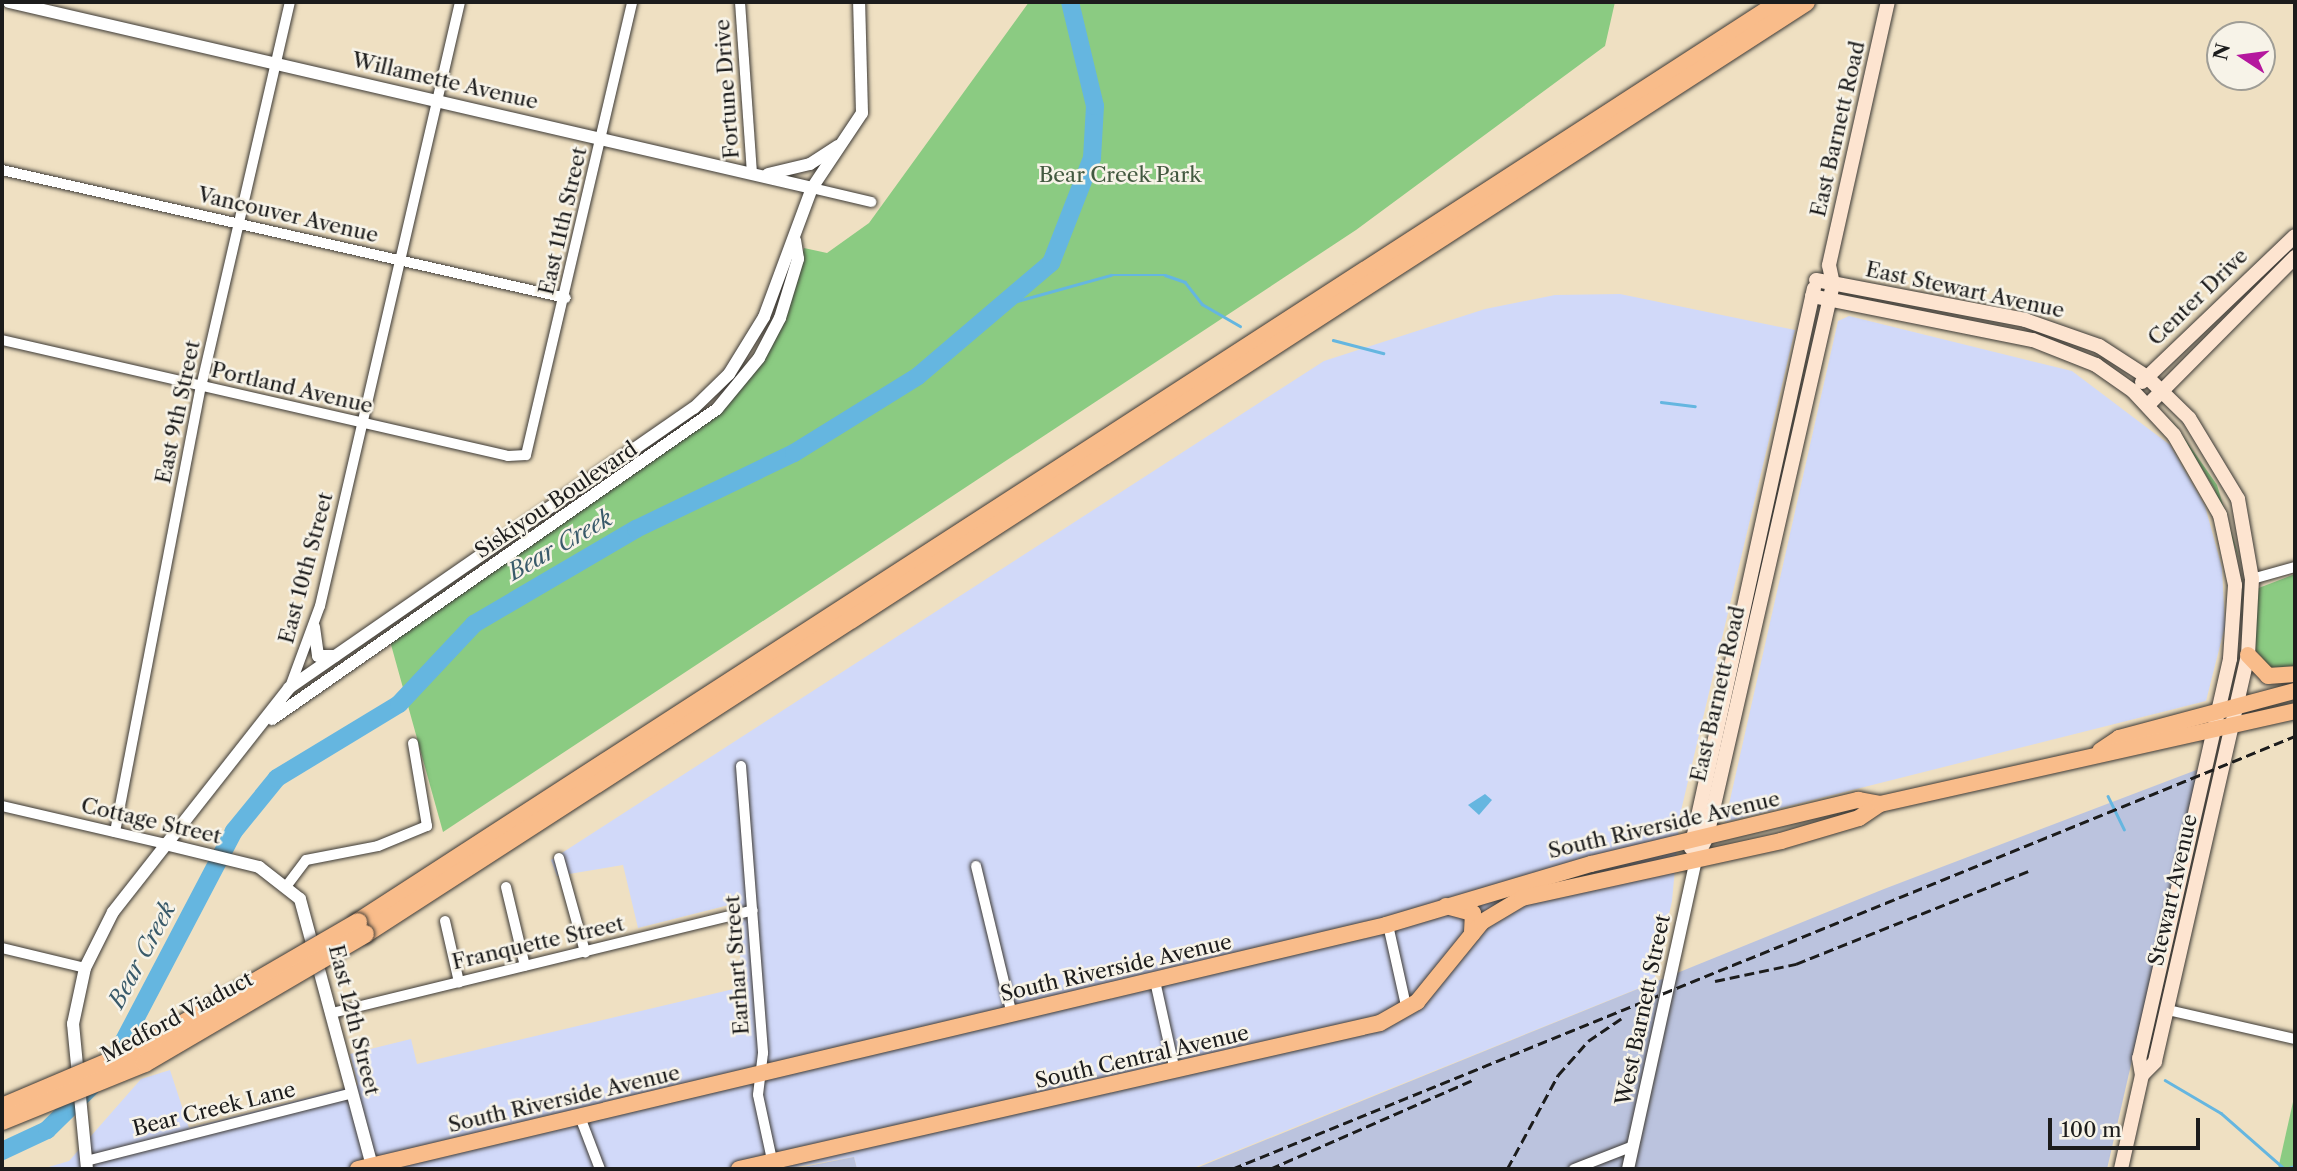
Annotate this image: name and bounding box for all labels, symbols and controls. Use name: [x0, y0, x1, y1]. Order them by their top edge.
street label: Fortune Drive: [710, 18, 744, 160]
north arrow: [2206, 21, 2276, 91]
street label: East Barnett Road: [1806, 39, 1870, 219]
text: N: [2209, 41, 2235, 62]
street label: Willamette Avenue: [349, 47, 541, 115]
street label: East 11th Street: [534, 145, 592, 297]
park label: Bear Creek Park: [1038, 162, 1202, 188]
street label: Vancouver Avenue: [195, 182, 381, 248]
street label: Center Drive: [2143, 243, 2253, 351]
street label: East Stewart Avenue: [1863, 257, 2067, 323]
street label: East 9th Street: [151, 338, 205, 486]
street label: Portland Avenue: [208, 357, 376, 419]
street label: Siskiyou Boulevard: [470, 436, 642, 564]
street label: East 10th Street: [274, 490, 338, 646]
water label: Bear Creek: [503, 504, 617, 586]
street label: East Barnett Road: [1686, 604, 1750, 784]
street label: South Riverside Avenue: [1545, 786, 1783, 864]
street label: Cottage Street: [79, 793, 223, 849]
street label: Stewart Avenue: [2143, 811, 2203, 969]
street label: Earhart Street: [720, 894, 754, 1036]
water label: Bear Creek: [103, 897, 181, 1013]
street label: Franquette Street: [450, 911, 626, 975]
street label: West Barnett Street: [1610, 912, 1676, 1108]
street label: South Riverside Avenue: [997, 929, 1235, 1007]
street label: East 12th Street: [323, 942, 385, 1098]
street label: Medford Viaduct: [96, 966, 258, 1068]
street label: South Central Avenue: [1032, 1020, 1252, 1094]
street label: South Riverside Avenue: [445, 1060, 683, 1138]
street label: Bear Creek Lane: [130, 1076, 298, 1142]
scale bar: [2052, 1104, 2204, 1148]
text: 100 m: [2061, 1117, 2122, 1142]

